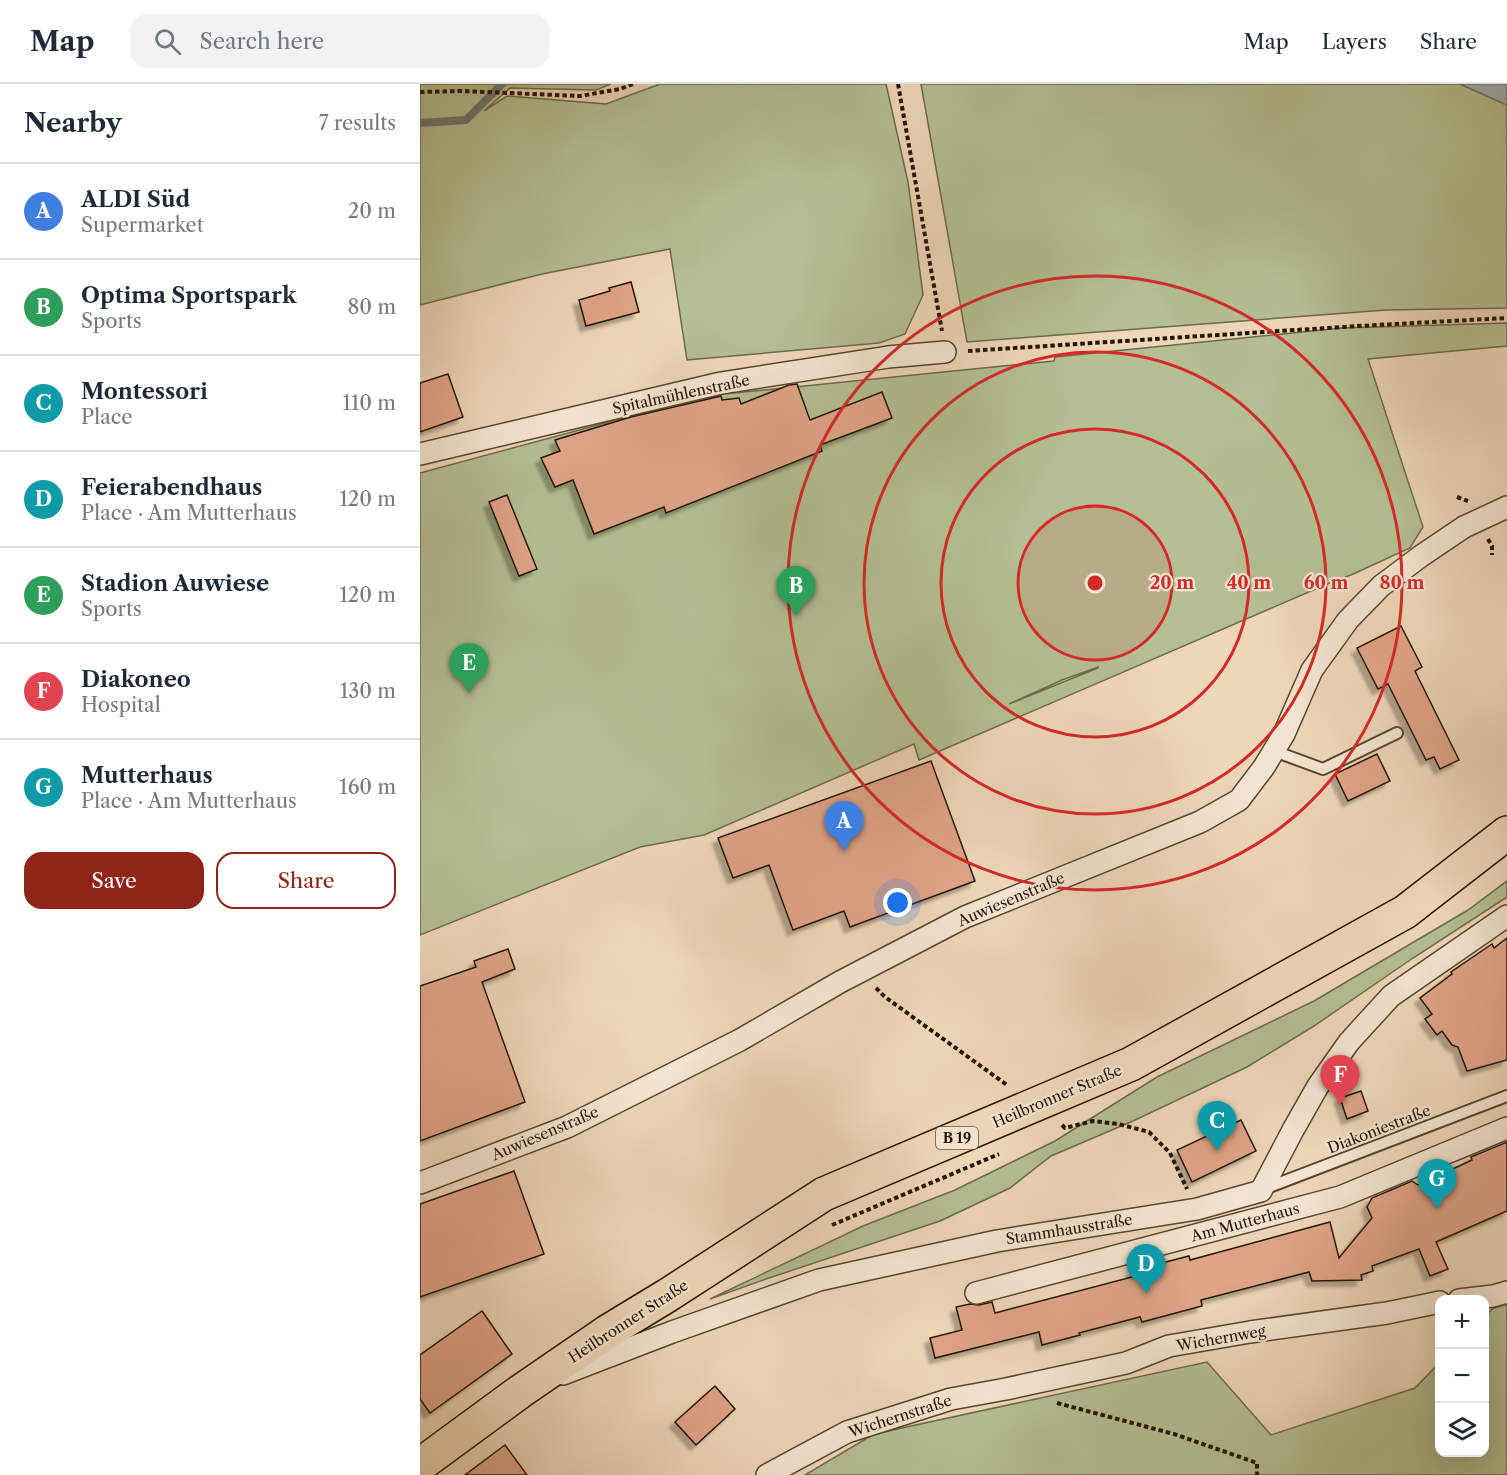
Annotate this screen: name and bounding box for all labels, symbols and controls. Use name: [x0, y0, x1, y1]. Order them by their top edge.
search box: [130, 14, 550, 68]
text: Map: [30, 24, 94, 58]
icon: search: [151, 25, 184, 58]
text: Search here: [199, 28, 324, 55]
text: Map: [1244, 29, 1289, 54]
text: Layers: [1322, 29, 1387, 54]
text: Share: [1420, 29, 1477, 54]
text: Nearby: [24, 107, 122, 139]
text: 7 results: [319, 111, 396, 135]
text: ALDI Süd: [81, 186, 190, 213]
text: A: [36, 199, 51, 223]
text: 20 m: [348, 199, 396, 223]
text: Supermarket: [81, 213, 204, 237]
text: Optima Sportspark: [81, 282, 297, 309]
text: B: [36, 295, 51, 319]
text: 80 m: [348, 295, 396, 319]
text: Sports: [81, 309, 142, 333]
street label: Spitalmühlenstraße: [611, 370, 751, 418]
text: Montessori: [81, 378, 208, 405]
text: C: [35, 391, 52, 415]
text: 110 m: [343, 391, 396, 415]
text: Place: [81, 405, 132, 429]
text: Feierabendhaus: [81, 474, 262, 501]
text: D: [35, 487, 52, 511]
text: 120 m: [339, 487, 396, 511]
text: Place · Am Mutterhaus: [81, 501, 297, 525]
pin: B: [776, 566, 815, 616]
text: Stadion Auwiese: [81, 570, 269, 597]
text: 20 m: [1150, 572, 1194, 594]
text: 40 m: [1227, 572, 1271, 594]
text: 60 m: [1304, 572, 1348, 594]
text: 80 m: [1379, 572, 1425, 594]
centre of rings: [1085, 573, 1105, 593]
text: E: [36, 583, 51, 607]
text: 120 m: [339, 583, 396, 607]
text: Sports: [81, 597, 142, 621]
pin: E: [449, 644, 488, 693]
text: Diakoneo: [81, 666, 191, 693]
text: F: [37, 679, 50, 703]
text: 130 m: [340, 679, 396, 703]
text: Hospital: [81, 693, 161, 717]
text: Mutterhaus: [81, 762, 213, 789]
text: G: [35, 775, 52, 799]
text: 160 m: [339, 775, 396, 799]
text: Place · Am Mutterhaus: [81, 789, 297, 813]
pin: A: [824, 802, 864, 851]
button: Save: [24, 852, 204, 909]
button: Share: [216, 852, 396, 909]
street label: Auwiesenstraße: [954, 868, 1067, 930]
your location: [883, 888, 912, 917]
pin: F: [1320, 1056, 1360, 1105]
street label: Heilbronner Straße: [989, 1060, 1125, 1132]
street label: Diakoniestraße: [1325, 1101, 1433, 1157]
street label: Auwiesenstraße: [488, 1102, 601, 1164]
pin: C: [1198, 1102, 1236, 1151]
road number: B 19: [936, 1127, 978, 1149]
pin: G: [1418, 1160, 1456, 1209]
street label: Am Mutterhaus: [1188, 1198, 1301, 1246]
street label: Stammhausstraße: [1004, 1210, 1134, 1248]
pin: D: [1126, 1244, 1166, 1294]
street label: Heilbronner Straße: [565, 1275, 691, 1367]
map controls: [1435, 1295, 1489, 1457]
button: +: [1435, 1295, 1489, 1349]
street label: Wichernweg: [1174, 1321, 1267, 1355]
button: −: [1435, 1349, 1489, 1403]
street label: Wichernstraße: [845, 1390, 954, 1442]
button: layers: [1435, 1403, 1489, 1457]

